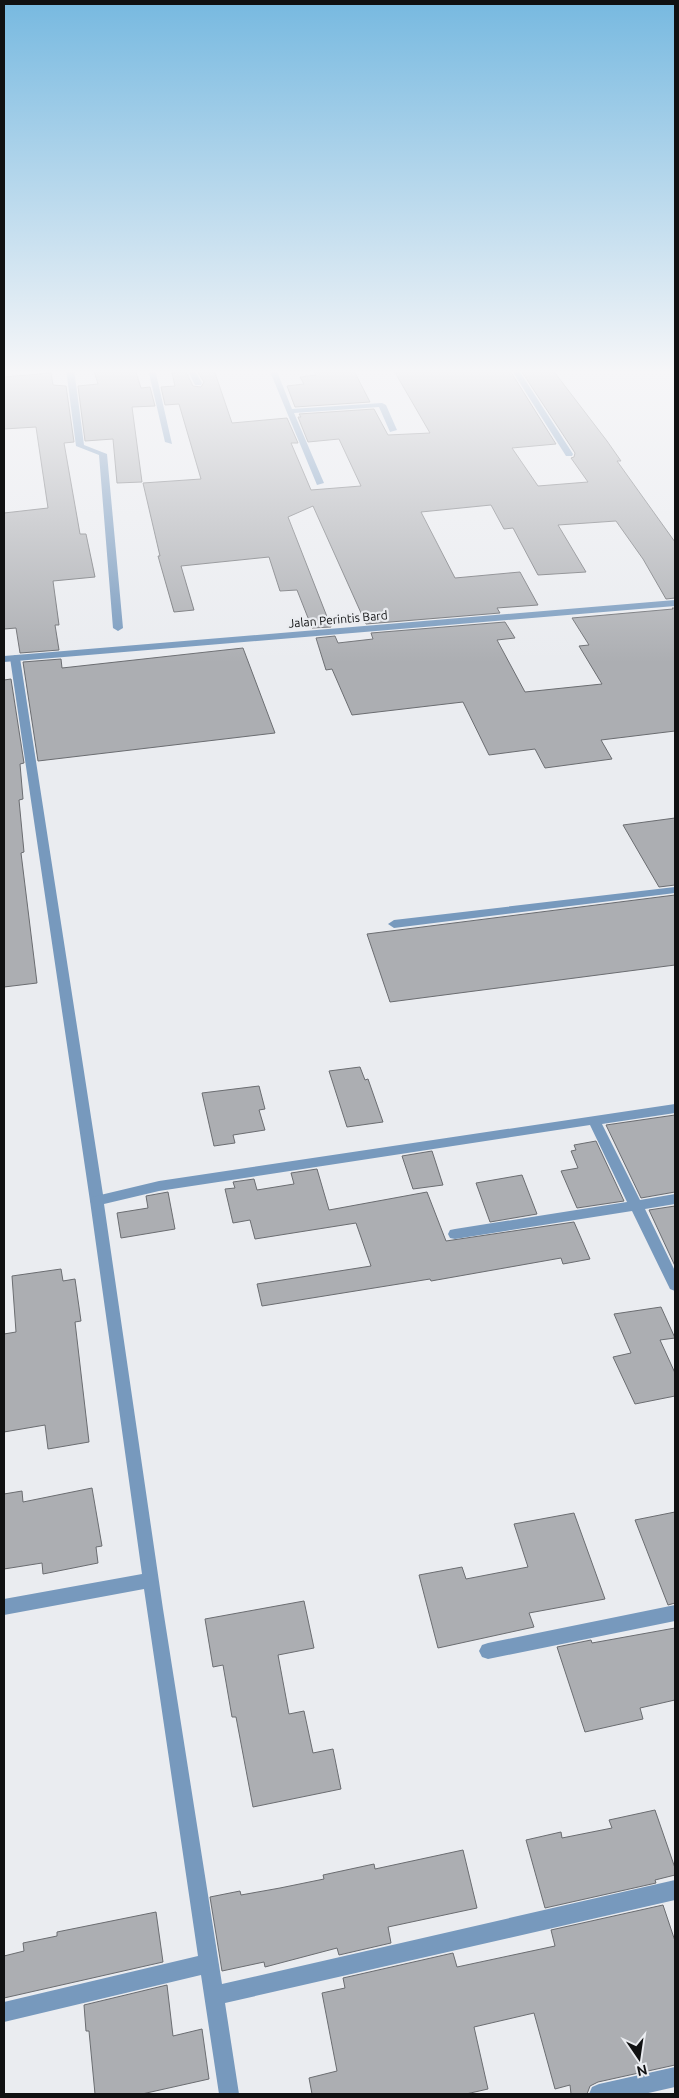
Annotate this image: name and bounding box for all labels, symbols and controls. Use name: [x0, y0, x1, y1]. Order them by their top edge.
street label: Jalan Perintis Bard: [288, 608, 388, 630]
north arrow: [614, 2033, 664, 2083]
text: N: [635, 2062, 649, 2080]

